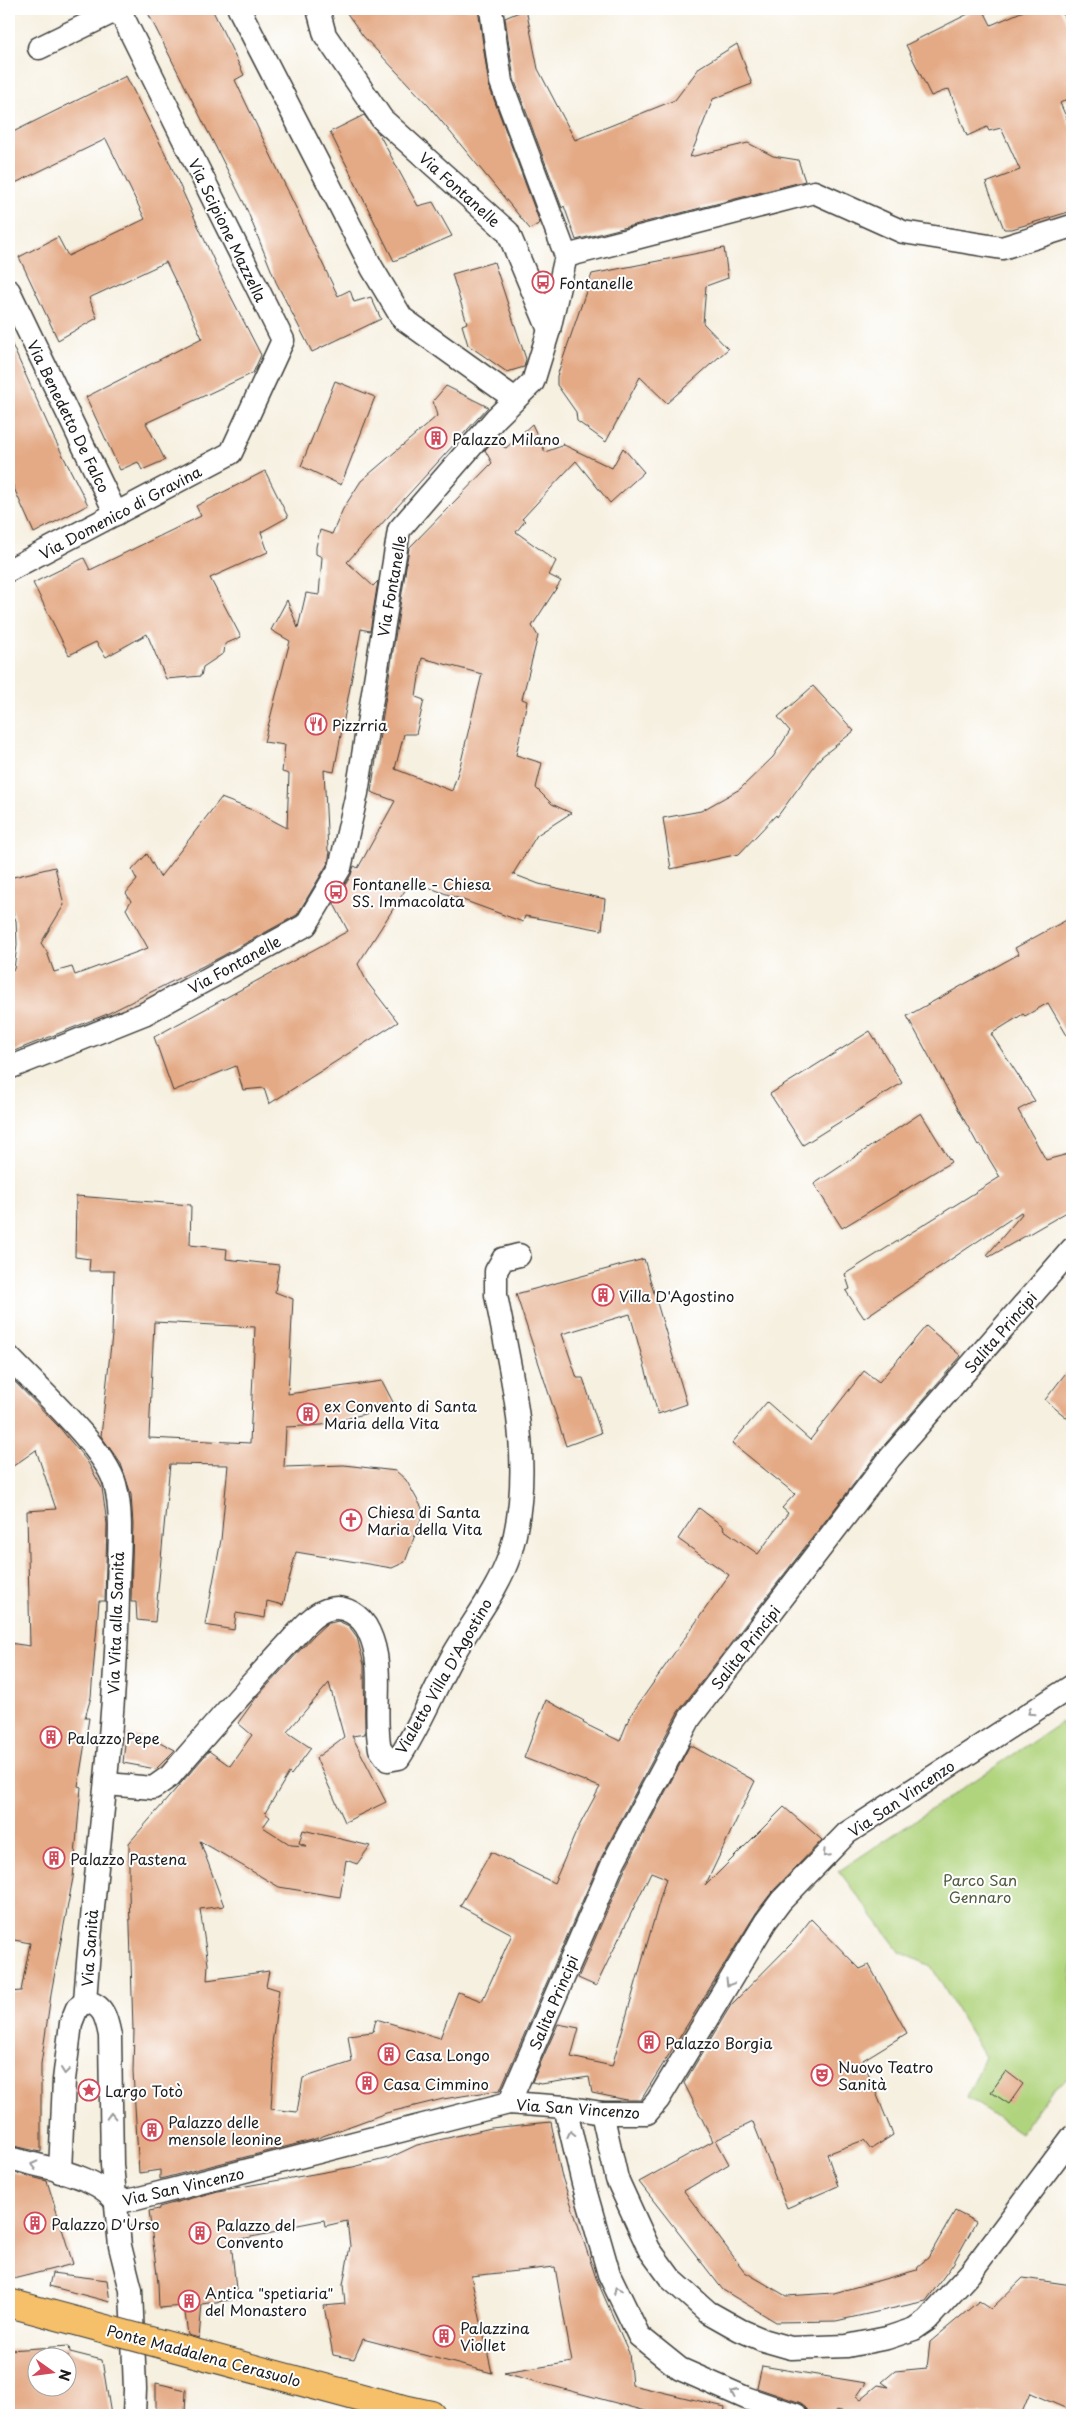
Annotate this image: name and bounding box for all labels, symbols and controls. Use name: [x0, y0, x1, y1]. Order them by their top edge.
street label: Via Fontanelle: [414, 146, 506, 232]
street label: Via Scipione Mazzella: [183, 154, 273, 306]
bus stop icon: Fontanelle: [531, 270, 555, 294]
place label: Fontanelle: [559, 271, 633, 294]
street label: Via Benedetto De Falco: [22, 336, 116, 496]
building icon: Palazzo Milano: [424, 426, 448, 450]
place label: Palazzo Milano: [452, 427, 560, 450]
street label: Via Domenico di Gravina: [35, 459, 206, 565]
street label: Via Fontanelle: [371, 533, 411, 639]
restaurant icon: Pizzrria: [304, 712, 328, 736]
place label: Pizzrria: [332, 713, 388, 736]
place label: Fontanelle - Chiesa SS. Immacolata: [352, 872, 492, 912]
bus stop icon: Fontanelle - Chiesa SS. Immacolata: [324, 880, 348, 904]
street label: Via Fontanelle: [183, 929, 285, 999]
building icon: Villa D'Agostino: [591, 1283, 615, 1307]
place label: Villa D'Agostino: [619, 1284, 734, 1307]
street label: Salita Principi: [958, 1286, 1042, 1378]
place label: ex Convento di Santa Maria della Vita: [324, 1394, 478, 1434]
building icon: ex Convento di Santa Maria della Vita: [296, 1402, 320, 1426]
place label: Chiesa di Santa Maria della Vita: [367, 1500, 483, 1540]
church icon: Chiesa di Santa Maria della Vita: [339, 1508, 363, 1532]
street label: Via Vita alla Sanità: [101, 1551, 129, 1695]
street label: Vialetto Villa D'Agostino: [389, 1594, 497, 1758]
street label: Salita Principi: [705, 1600, 785, 1694]
one-way arrow: [1028, 1706, 1037, 1716]
building icon: Palazzo Pepe: [39, 1725, 63, 1749]
place label: Palazzo Pepe: [67, 1726, 160, 1749]
street label: Via San Vincenzo: [843, 1754, 959, 1842]
building icon: Palazzo Pastena: [42, 1846, 66, 1870]
place label: Palazzo Pastena: [70, 1847, 187, 1870]
one-way arrow: [823, 1848, 832, 1857]
park label: Parco San Gennaro: [943, 1868, 1017, 1908]
street label: Via Sanità: [75, 1908, 103, 1987]
street label: Salita Principi: [523, 1951, 583, 2053]
one-way arrow: [725, 1978, 735, 1987]
building icon: Palazzo Borgia: [637, 2030, 661, 2054]
place label: Palazzo Borgia: [665, 2031, 773, 2054]
building icon: Casa Longo: [377, 2042, 401, 2066]
place label: Casa Longo: [405, 2043, 490, 2066]
place label: Nuovo Teatro Sanità: [838, 2055, 933, 2095]
theatre icon: Nuovo Teatro Sanità: [810, 2063, 834, 2087]
one-way arrow: [60, 2067, 71, 2075]
building icon: Casa Cimmino: [355, 2071, 379, 2095]
place label: Casa Cimmino: [383, 2072, 489, 2095]
place icon: Largo Totò: [77, 2078, 101, 2102]
place label: Largo Totò: [105, 2079, 183, 2102]
street label: Via San Vincenzo: [515, 2092, 641, 2124]
place label: Palazzo delle mensole leonine: [168, 2110, 282, 2150]
one-way arrow: [106, 2112, 117, 2120]
building icon: Palazzo delle mensole leonine: [140, 2118, 164, 2142]
one-way arrow: [566, 2130, 577, 2139]
one-way arrow: [30, 2160, 39, 2171]
street label: Via San Vincenzo: [120, 2161, 246, 2211]
building icon: Palazzo D'Urso: [23, 2211, 47, 2235]
place label: Palazzo D'Urso: [51, 2212, 160, 2235]
place label: Palazzo del Convento: [216, 2213, 295, 2253]
building icon: Palazzo del Convento: [188, 2221, 212, 2245]
place label: Antica "spetiaria" del Monastero: [205, 2281, 333, 2321]
one-way arrow: [613, 2286, 623, 2295]
building icon: Antica "spetiaria" del Monastero: [177, 2289, 201, 2313]
place label: Palazzina Viollet: [460, 2316, 530, 2356]
street label: Ponte Maddalena Cerasuolo: [104, 2318, 304, 2392]
building icon: Palazzina Viollet: [432, 2324, 456, 2348]
north arrow: [28, 2346, 78, 2396]
text: N: [54, 2367, 77, 2383]
one-way arrow: [730, 2388, 739, 2399]

